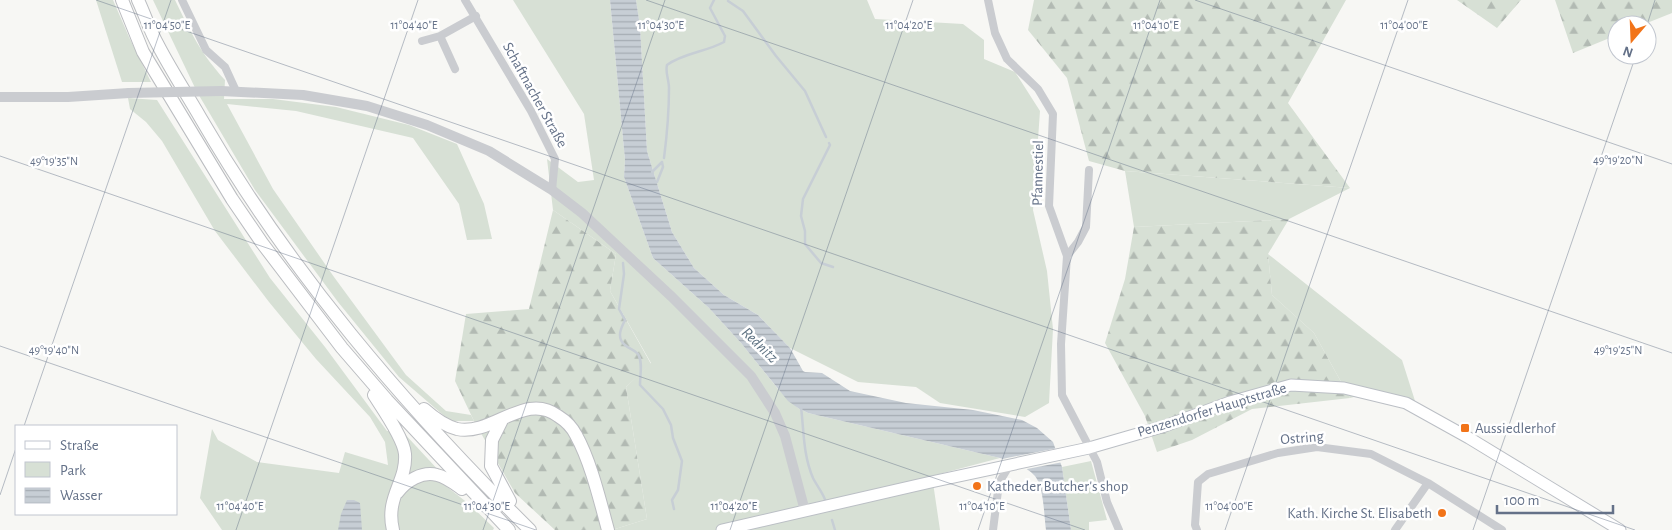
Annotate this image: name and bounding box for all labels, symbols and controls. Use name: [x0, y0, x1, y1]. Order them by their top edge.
north arrow: [1607, 15, 1657, 65]
text: 11°04'50"E: [144, 19, 190, 31]
text: 11°04'40"E: [390, 19, 438, 31]
text: 11°04'30"E: [638, 19, 684, 31]
text: 11°04'20"E: [886, 19, 933, 31]
text: 11°04'10"E: [1133, 19, 1179, 31]
text: 11°04'00"E: [1380, 19, 1428, 31]
street label: Schaftnacher Straße: [500, 40, 570, 150]
text: N: [1621, 43, 1635, 60]
street label: Pfannestiel: [1030, 140, 1046, 206]
text: 49°19'20"N: [1593, 154, 1643, 166]
text: 49°19'35"N: [30, 155, 78, 167]
water label: Rednitz: [739, 324, 782, 366]
text: 49°19'40"N: [29, 344, 79, 356]
text: 49°19'25"N: [1594, 344, 1642, 356]
street label: Penzendorfer Hauptstraße: [1136, 380, 1288, 440]
place label: Aussiedlerhof: [1475, 421, 1557, 436]
marker: Aussiedlerhof: [1459, 422, 1471, 434]
legend: [15, 425, 178, 515]
street label: Ostring: [1280, 429, 1325, 447]
text: Straße: [60, 438, 99, 453]
text: Park: [60, 463, 86, 478]
place label: Katheder Butcher's shop: [987, 479, 1128, 494]
marker: Katheder Butcher's shop: [971, 480, 983, 492]
scale bar: [1497, 482, 1613, 514]
text: Wasser: [60, 488, 103, 503]
text: 100 m: [1504, 493, 1539, 508]
text: 11°04'40"E: [216, 500, 264, 512]
text: 11°04'30"E: [464, 500, 510, 512]
text: 11°04'20"E: [711, 500, 758, 512]
text: 11°04'10"E: [959, 500, 1005, 512]
text: 11°04'00"E: [1205, 500, 1253, 512]
place label: Kath. Kirche St. Elisabeth: [1287, 506, 1432, 521]
marker: Kath. Kirche St. Elisabeth: [1436, 507, 1448, 519]

